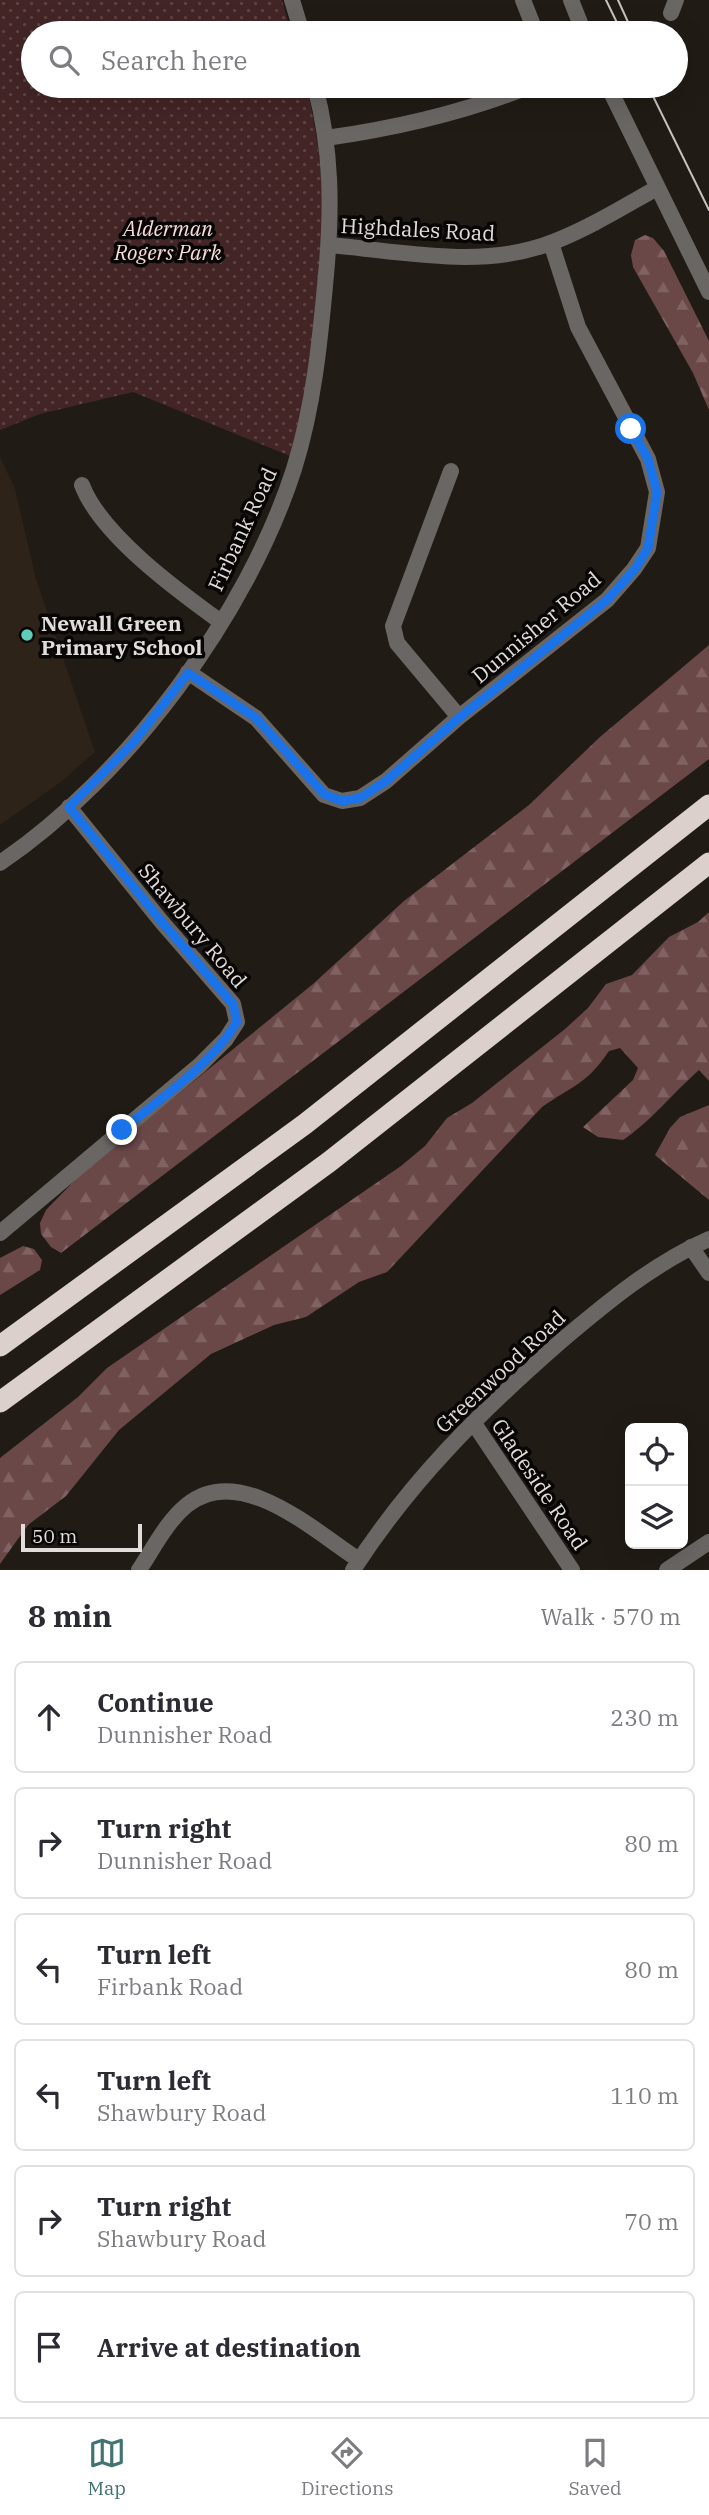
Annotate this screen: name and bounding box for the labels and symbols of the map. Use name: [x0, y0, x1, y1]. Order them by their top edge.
street label: Highdales Road: [340, 211, 496, 247]
park label: Alderman Rogers Park: [113, 214, 223, 266]
route start: [615, 413, 646, 444]
street label: Firbank Road: [201, 462, 283, 595]
street label: Dunnisher Road: [466, 565, 607, 689]
place label: Newall Green Primary School: [41, 609, 202, 661]
marker: Newall Green Primary School: [19, 627, 35, 643]
street label: Shawbury Road: [133, 857, 254, 993]
route end: [106, 1114, 137, 1145]
street label: Greenwood Road: [429, 1303, 571, 1439]
street label: Gladeside Road: [486, 1413, 594, 1555]
scale bar: [21, 1521, 142, 1553]

